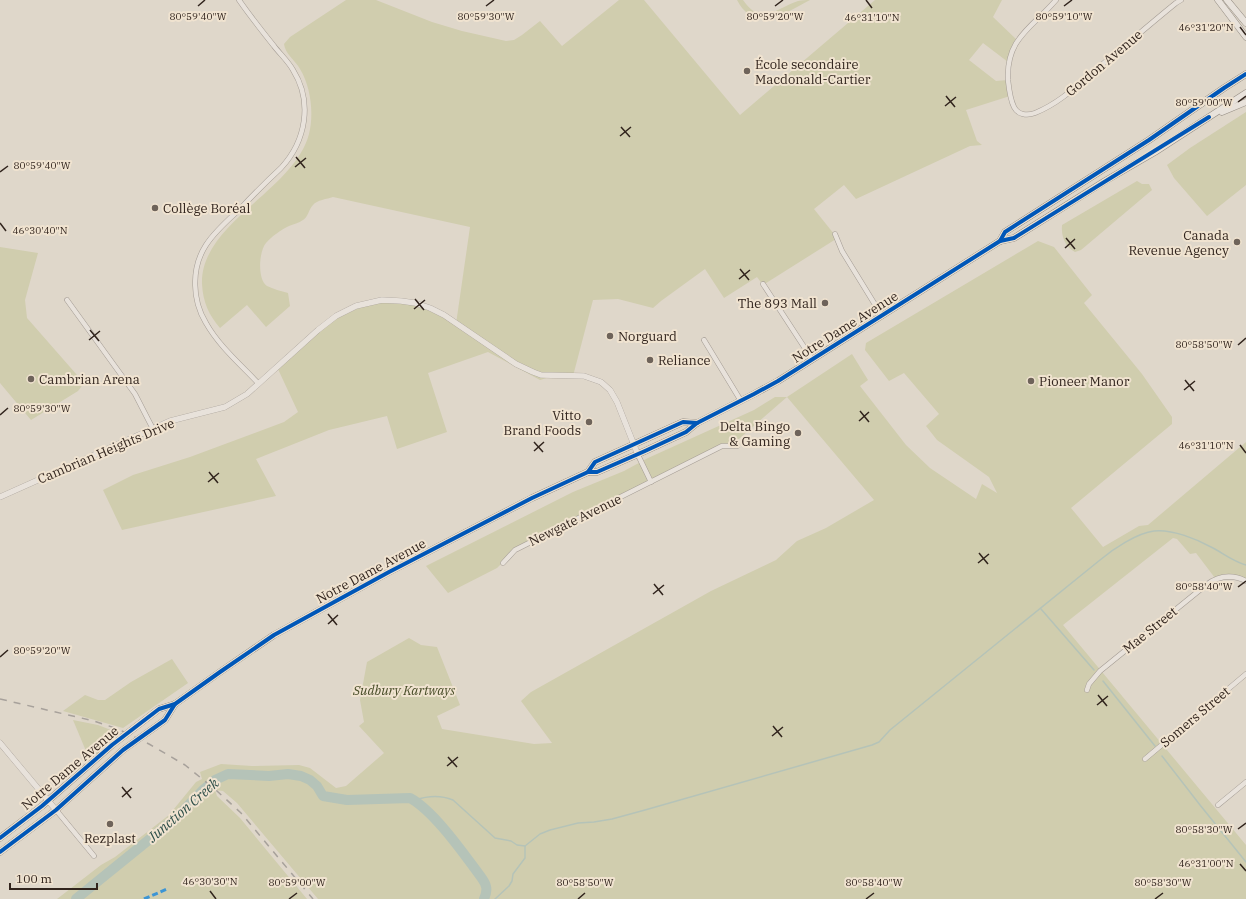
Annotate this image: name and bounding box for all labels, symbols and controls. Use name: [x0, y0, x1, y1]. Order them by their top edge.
text: 80°59'40"W: [169, 10, 227, 23]
text: 80°59'30"W: [457, 10, 515, 23]
text: 80°59'20"W: [746, 10, 804, 23]
text: 80°59'10"W: [1035, 10, 1093, 23]
text: 46°31'10"N: [845, 11, 900, 24]
text: 46°31'20"N: [1179, 21, 1234, 34]
street label: Gordon Avenue: [1062, 26, 1146, 100]
place label: École secondaire Macdonald-Cartier: [755, 56, 871, 88]
marker: École secondaire Macdonald-Cartier: [742, 66, 752, 76]
text: 80°59'00"W: [1175, 96, 1233, 109]
text: 80°59'40"W: [13, 159, 71, 172]
place label: Collège Boréal: [163, 200, 250, 217]
marker: Collège Boréal: [150, 203, 160, 213]
text: 46°30'40"N: [13, 224, 68, 237]
place label: Canada Revenue Agency: [1129, 227, 1229, 259]
marker: Canada Revenue Agency: [1232, 237, 1242, 247]
street label: Notre Dame Avenue: [789, 287, 901, 367]
place label: The 893 Mall: [738, 295, 817, 312]
marker: The 893 Mall: [820, 298, 830, 308]
place label: Norguard: [618, 328, 677, 345]
marker: Norguard: [605, 331, 615, 341]
text: 80°58'50"W: [1175, 338, 1233, 351]
place label: Reliance: [658, 352, 710, 369]
marker: Reliance: [645, 355, 655, 365]
place label: Cambrian Arena: [39, 371, 140, 388]
place label: Pioneer Manor: [1039, 373, 1130, 390]
marker: Cambrian Arena: [26, 374, 36, 384]
marker: Pioneer Manor: [1026, 376, 1036, 386]
text: 80°59'30"W: [13, 402, 71, 415]
place label: Vitto Brand Foods: [503, 407, 581, 439]
street label: Cambrian Heights Drive: [35, 414, 177, 488]
marker: Vitto Brand Foods: [584, 417, 594, 427]
place label: Delta Bingo & Gaming: [720, 418, 790, 450]
marker: Delta Bingo & Gaming: [793, 428, 803, 438]
text: 46°31'10"N: [1179, 439, 1234, 452]
street label: Newgate Avenue: [526, 490, 624, 550]
street label: Notre Dame Avenue: [313, 535, 429, 607]
text: 80°58'40"W: [1175, 580, 1233, 593]
street label: Mae Street: [1119, 603, 1181, 657]
text: 80°59'20"W: [13, 644, 71, 657]
park label: Sudbury Kartways: [352, 682, 455, 699]
street label: Somers Street: [1157, 683, 1234, 751]
street label: Notre Dame Avenue: [18, 722, 122, 814]
water label: Junction Creek: [143, 774, 223, 847]
marker: Rezplast: [105, 819, 115, 829]
text: 80°58'30"W: [1175, 823, 1233, 836]
place label: Rezplast: [84, 830, 136, 847]
text: 46°31'00"N: [1179, 857, 1234, 870]
scale bar: [10, 865, 97, 891]
text: 100 m: [16, 871, 52, 886]
text: 46°30'30"N: [183, 875, 238, 888]
text: 80°59'00"W: [268, 876, 326, 889]
text: 80°58'50"W: [556, 876, 614, 889]
text: 80°58'40"W: [845, 876, 903, 889]
text: 80°58'30"W: [1134, 876, 1192, 889]

